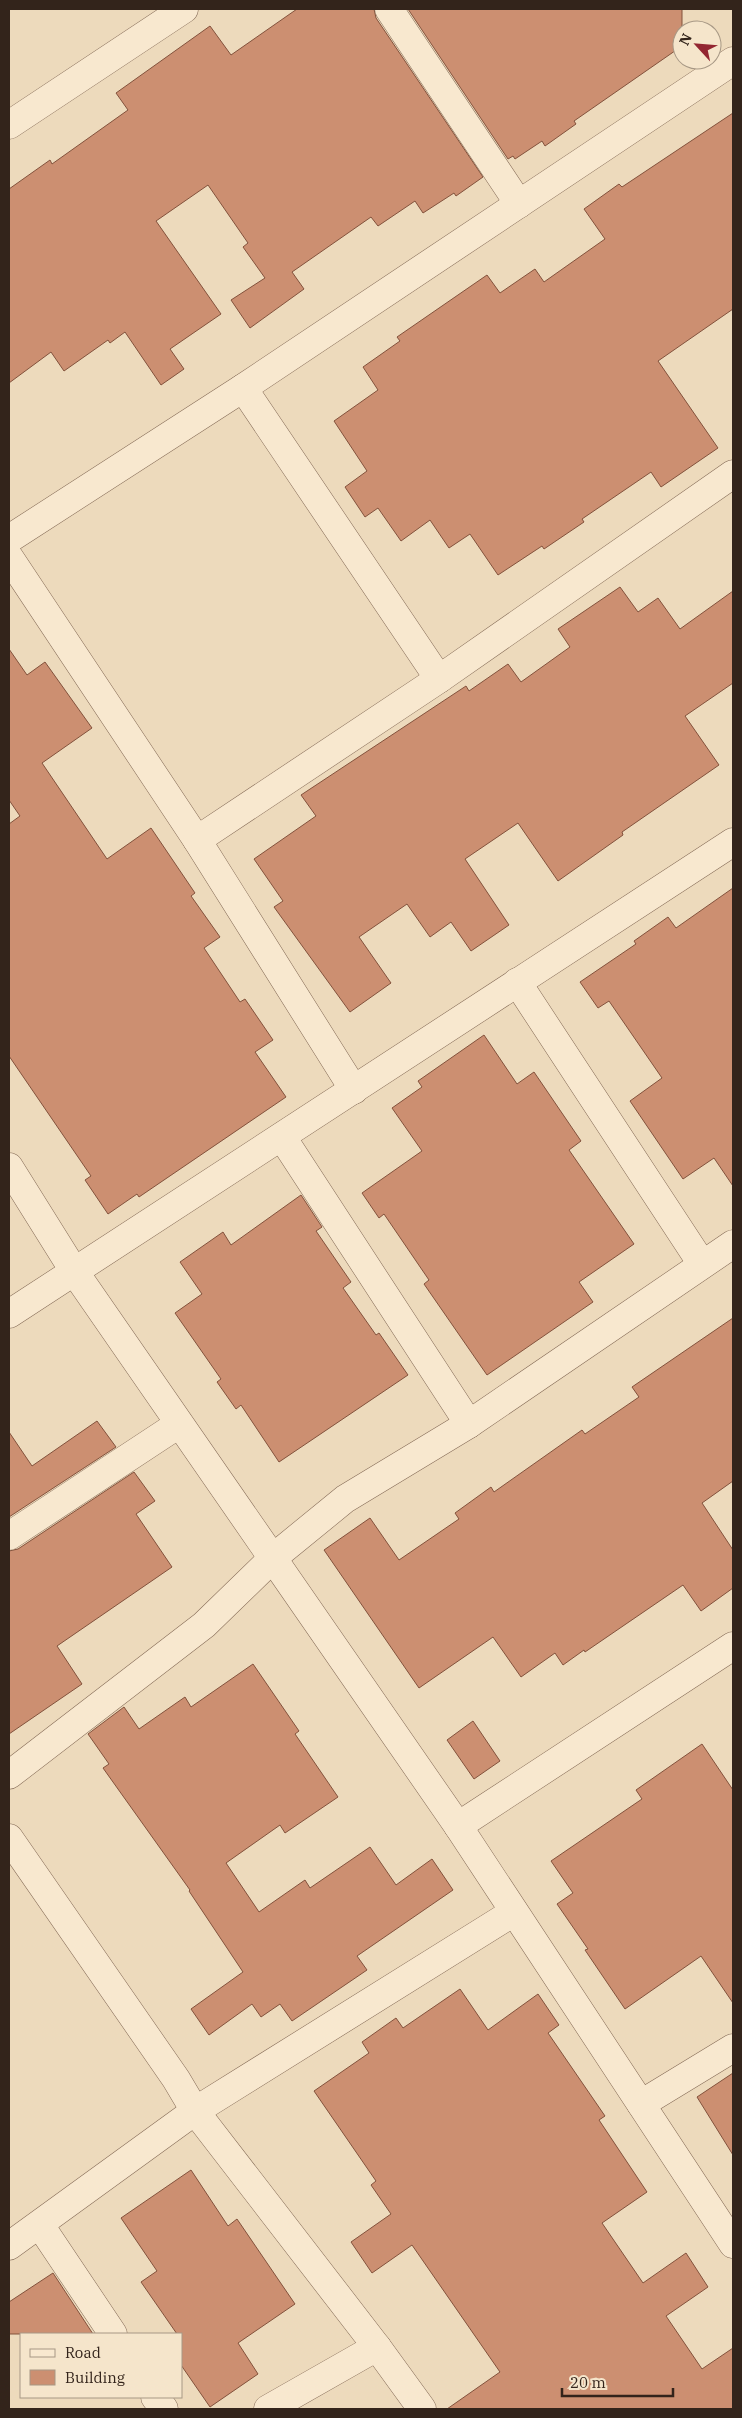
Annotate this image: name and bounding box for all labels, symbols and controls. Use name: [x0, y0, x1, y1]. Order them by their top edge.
north arrow: [672, 20, 722, 70]
text: N: [675, 30, 696, 48]
legend: [20, 2333, 182, 2398]
text: Road: [65, 2343, 101, 2362]
scale bar: [562, 2366, 673, 2398]
text: Building: [65, 2368, 125, 2387]
text: 20 m: [570, 2373, 606, 2392]

